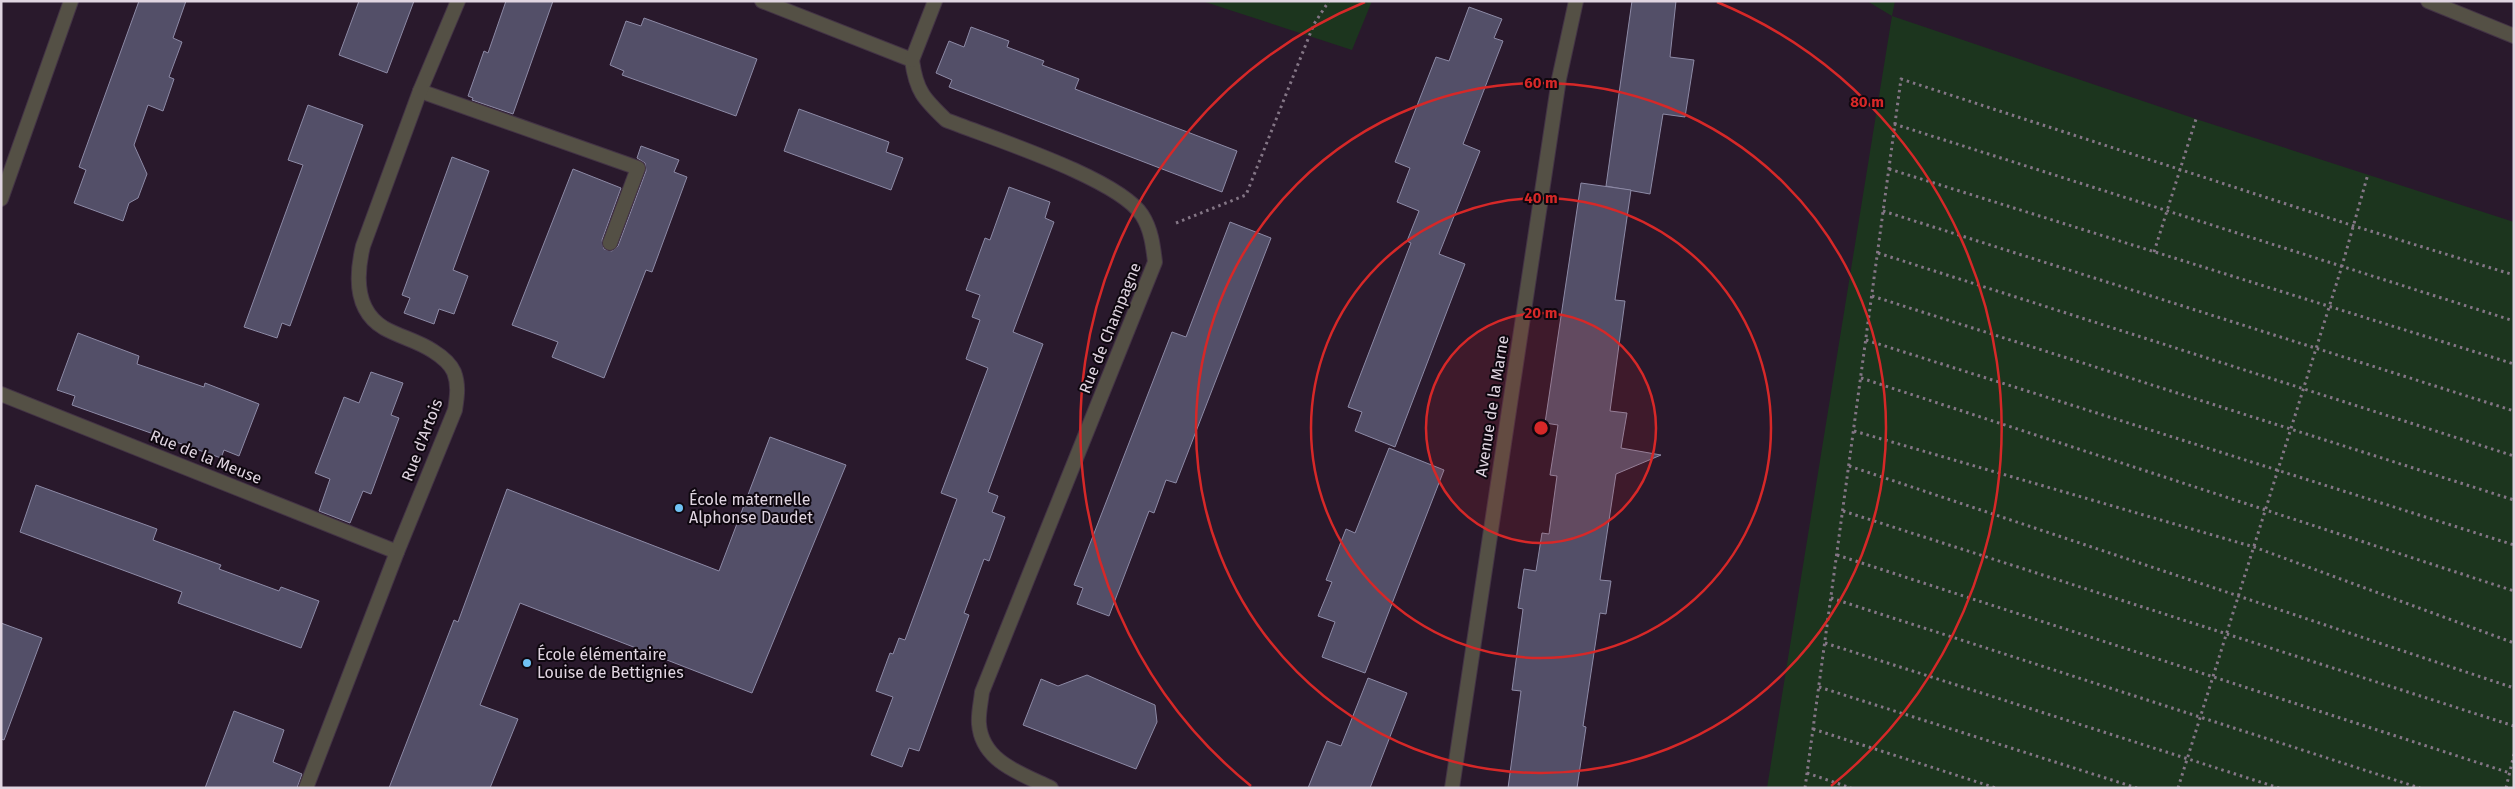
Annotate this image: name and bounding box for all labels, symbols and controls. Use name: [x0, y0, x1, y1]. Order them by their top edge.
text: 60 m: [1524, 74, 1558, 92]
text: 80 m: [1850, 93, 1884, 111]
text: 40 m: [1524, 189, 1558, 207]
street label: Rue de Champagne: [1075, 260, 1145, 396]
text: 20 m: [1525, 304, 1557, 322]
street label: Avenue de la Marne: [1471, 334, 1513, 478]
street label: Rue d'Artois: [398, 396, 446, 484]
centre of rings: [1532, 419, 1550, 437]
street label: Rue de la Meuse: [147, 426, 265, 488]
place label: École maternelle Alphonse Daudet: [689, 489, 813, 527]
marker: École maternelle Alphonse Daudet: [673, 502, 685, 514]
place label: École élémentaire Louise de Bettignies: [537, 644, 684, 682]
marker: École élémentaire Louise de Bettignies: [521, 657, 533, 669]

